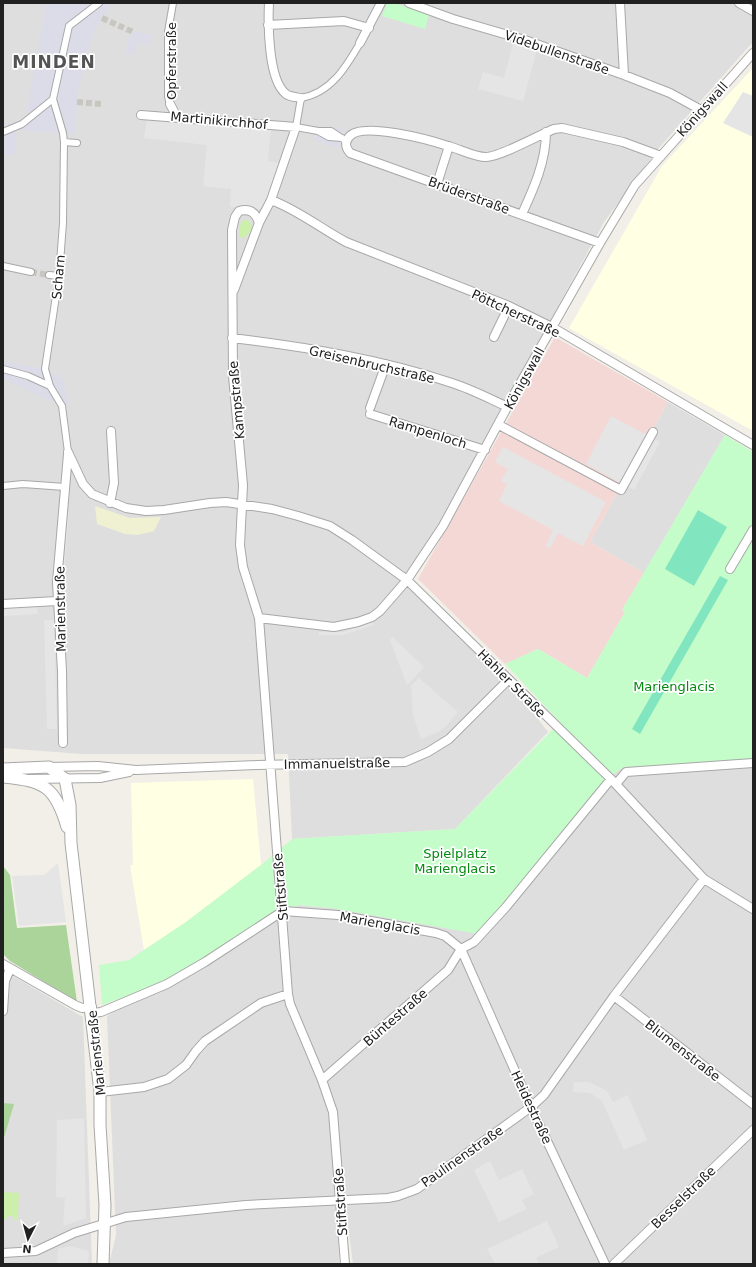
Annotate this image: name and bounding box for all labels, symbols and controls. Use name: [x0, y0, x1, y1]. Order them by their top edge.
street label: Opferstraße: [164, 22, 179, 100]
street label: Videbullenstraße: [502, 28, 611, 77]
district label: MINDEN: [12, 52, 96, 72]
street label: Königswall: [674, 79, 731, 140]
street label: Martinikirchhof: [170, 109, 269, 132]
street label: Brüderstraße: [426, 174, 512, 217]
street label: Scharn: [49, 254, 68, 300]
street label: Pöttcherstraße: [469, 286, 562, 340]
street label: Greisenbruchstraße: [308, 343, 436, 386]
street label: Königswall: [501, 345, 548, 412]
street label: Kampstraße: [226, 360, 247, 440]
street label: Rampenloch: [387, 413, 469, 451]
street label: Marienstraße: [52, 566, 69, 652]
street label: Hahler Straße: [475, 646, 549, 720]
park label: Marienglacis: [633, 679, 715, 694]
street label: Immanuelstraße: [284, 755, 390, 772]
park label: Spielplatz Marienglacis: [414, 846, 496, 876]
street label: Stiftstraße: [270, 853, 291, 921]
street label: Marienglacis: [338, 909, 422, 938]
street label: Büntestraße: [360, 986, 430, 1049]
street label: Marienstraße: [85, 1010, 108, 1096]
street label: Blumenstraße: [642, 1016, 723, 1084]
street label: Heidestraße: [508, 1068, 555, 1146]
street label: Paulinenstraße: [418, 1123, 506, 1190]
street label: Besselstraße: [648, 1163, 719, 1232]
street label: Stiftstraße: [331, 1168, 350, 1236]
north arrow: [8, 1219, 48, 1259]
text: N: [22, 1242, 32, 1255]

